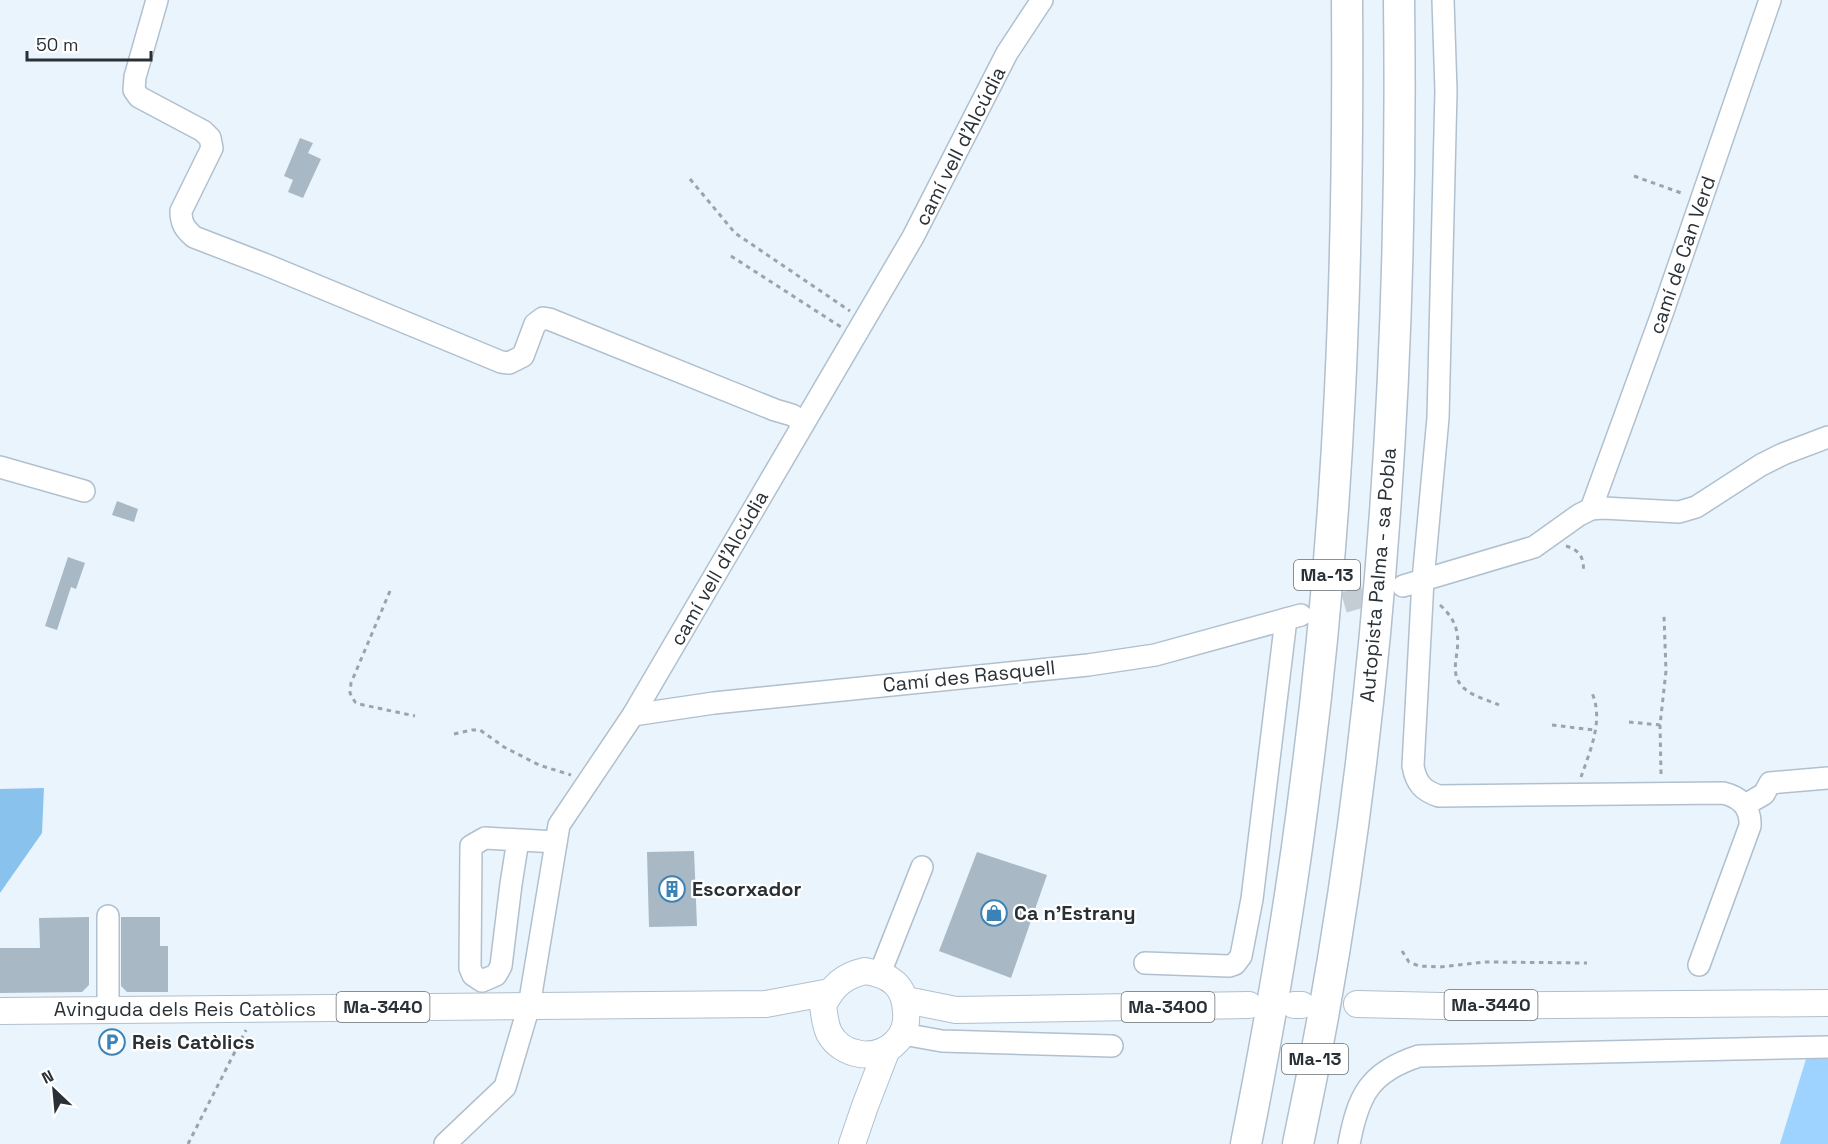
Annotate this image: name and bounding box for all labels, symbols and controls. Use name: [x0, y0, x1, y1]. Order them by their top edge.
scale bar: [27, 24, 152, 62]
text: 50 m: [36, 33, 78, 56]
street label: camí vell d'Alcúdia: [909, 62, 1011, 230]
street label: camí de Can Verd: [1643, 172, 1721, 338]
street label: Autopista Palma - sa Pobla: [1354, 447, 1402, 703]
street label: camí vell d'Alcúdia: [664, 486, 774, 650]
road number: Ma-13: [1294, 560, 1360, 590]
street label: Camí des Rasquell: [881, 654, 1057, 698]
building icon: Escorxador: [657, 874, 687, 904]
place label: Escorxador: [692, 876, 801, 902]
shop icon: Ca n'Estrany: [979, 898, 1009, 928]
place label: Ca n'Estrany: [1014, 900, 1136, 926]
road number: Ma-3440: [1444, 990, 1538, 1020]
road number: Ma-3440: [336, 992, 430, 1022]
road number: Ma-3400: [1122, 992, 1214, 1022]
street label: Avinguda dels Reis Catòlics: [54, 996, 316, 1022]
parking icon: Reis Catòlics: [97, 1027, 127, 1057]
place label: Reis Catòlics: [132, 1029, 255, 1055]
road number: Ma-13: [1282, 1044, 1348, 1074]
north arrow: [24, 1060, 84, 1120]
text: N: [38, 1065, 57, 1089]

